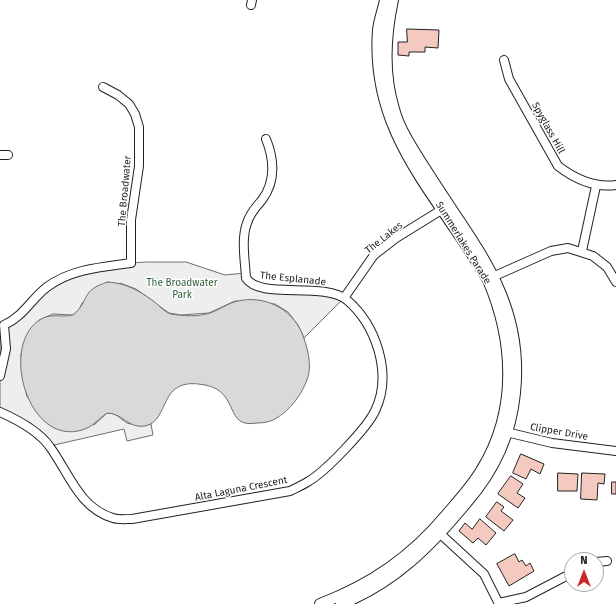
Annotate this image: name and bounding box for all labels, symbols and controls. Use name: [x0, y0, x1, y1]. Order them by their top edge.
street label: Spyglass Hill: [529, 100, 567, 156]
street label: The Broadwater: [116, 155, 134, 227]
street label: Summerlakes Parade: [433, 200, 493, 286]
street label: The Lakes: [363, 220, 405, 256]
street label: The Esplanade: [260, 270, 326, 288]
park label: The Broadwater Park: [146, 277, 218, 300]
street label: Clipper Drive: [529, 421, 589, 443]
street label: Alta Laguna Crescent: [194, 474, 288, 504]
north arrow: [564, 552, 604, 592]
text: N: [580, 554, 588, 567]

